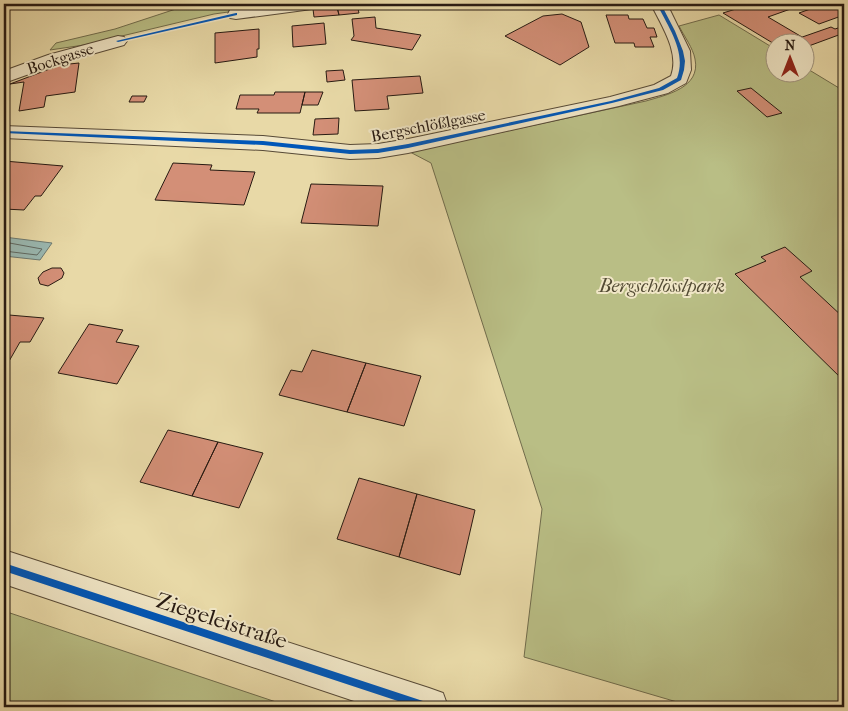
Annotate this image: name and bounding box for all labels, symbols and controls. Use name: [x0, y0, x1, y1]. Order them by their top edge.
north arrow: [766, 32, 816, 82]
text: N: [785, 37, 796, 54]
street label: Bockgasse: [24, 39, 96, 78]
street label: Bergschlößlgasse: [369, 105, 487, 146]
park label: Bergschlösslpark: [598, 275, 725, 297]
street label: Ziegeleistraße: [153, 588, 291, 654]

